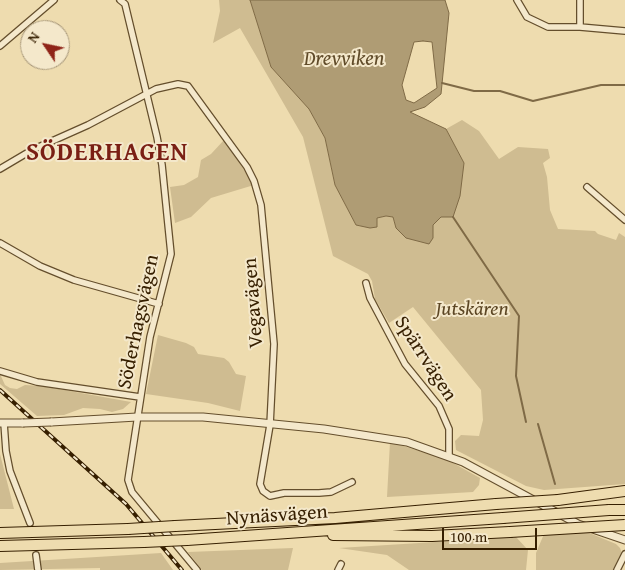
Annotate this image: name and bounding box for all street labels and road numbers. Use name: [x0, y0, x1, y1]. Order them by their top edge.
street label: Söderhagsvägen: [113, 253, 165, 391]
street label: Vegavägen: [239, 257, 269, 349]
street label: Spärrvägen: [389, 312, 461, 406]
street label: Nynäsvägen: [225, 500, 329, 532]

